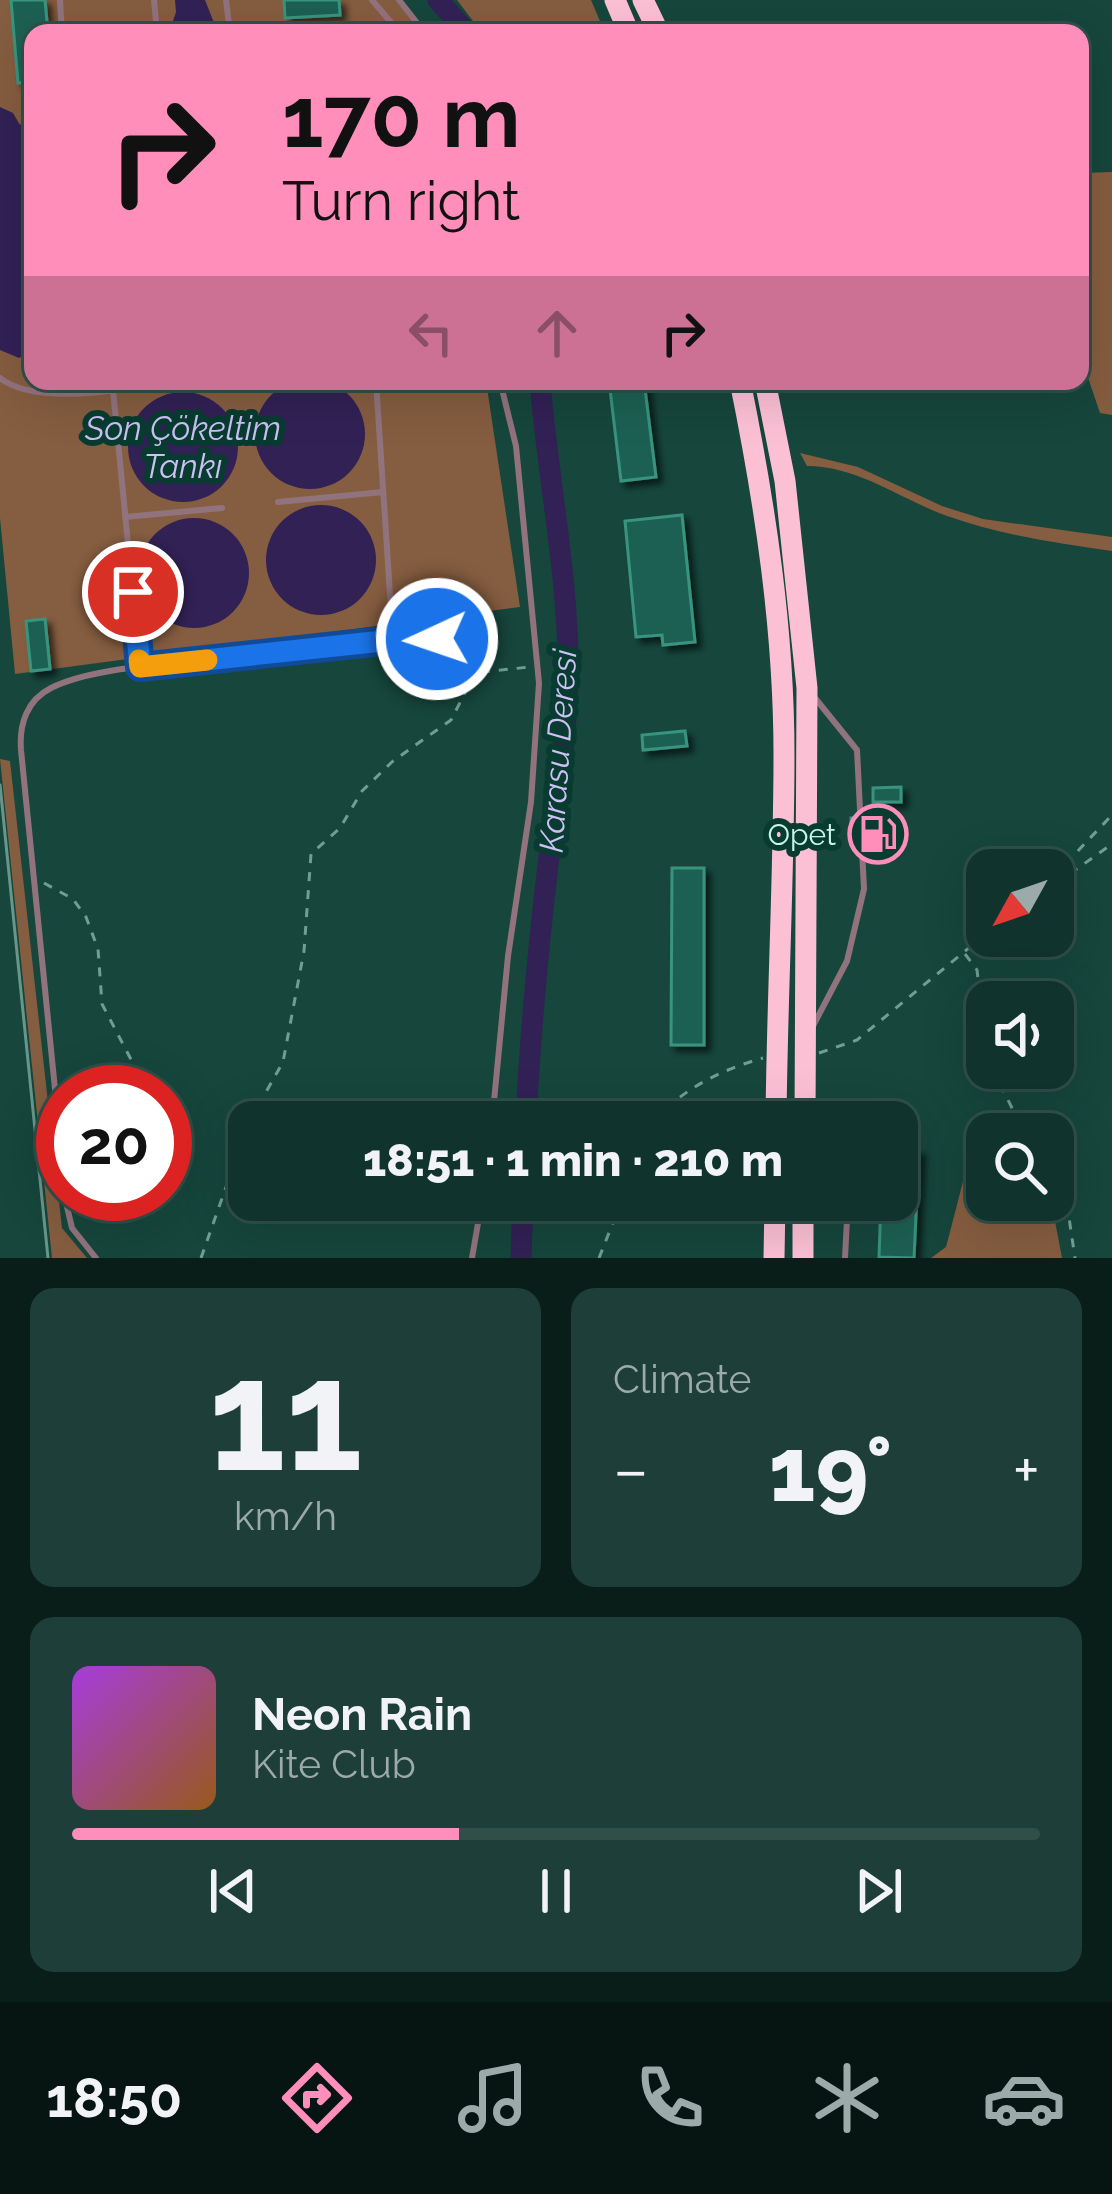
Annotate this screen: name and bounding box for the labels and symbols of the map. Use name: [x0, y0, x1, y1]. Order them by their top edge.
water label: Son Çökeltim Tankı: [84, 409, 281, 486]
pin: [82, 541, 184, 643]
position arrow: [374, 576, 500, 702]
water label: Karasu Deresi: [531, 647, 585, 854]
fuel station icon: Opet: [847, 803, 909, 865]
place label: Opet: [768, 817, 836, 852]
north arrow: [966, 849, 1074, 957]
speed limit sign: 20: [36, 1065, 192, 1221]

